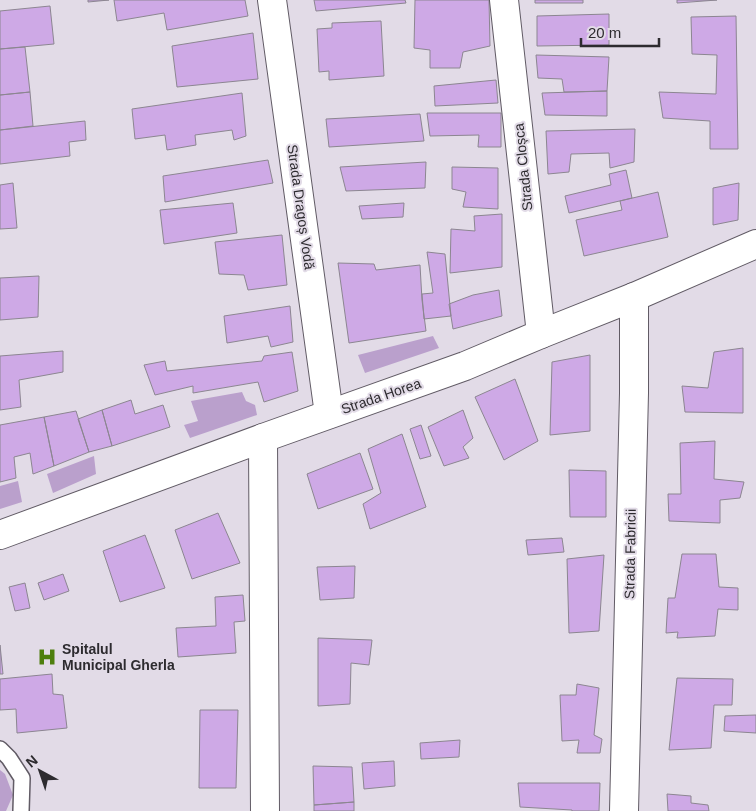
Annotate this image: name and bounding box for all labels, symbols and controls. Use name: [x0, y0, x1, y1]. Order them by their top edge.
scale bar: [581, 15, 658, 47]
text: 20 m: [588, 24, 621, 41]
street label: Strada Cloșca: [510, 122, 536, 212]
street label: Strada Dragoș Vodă: [284, 143, 318, 271]
street label: Strada Horea: [339, 375, 423, 417]
street label: Strada Fabricii: [621, 509, 639, 599]
place label: Spitalul Municipal Gherla: [62, 641, 175, 673]
hospital icon: Spitalul Municipal Gherla: [36, 646, 58, 668]
north arrow: [15, 746, 65, 796]
text: N: [23, 752, 41, 770]

